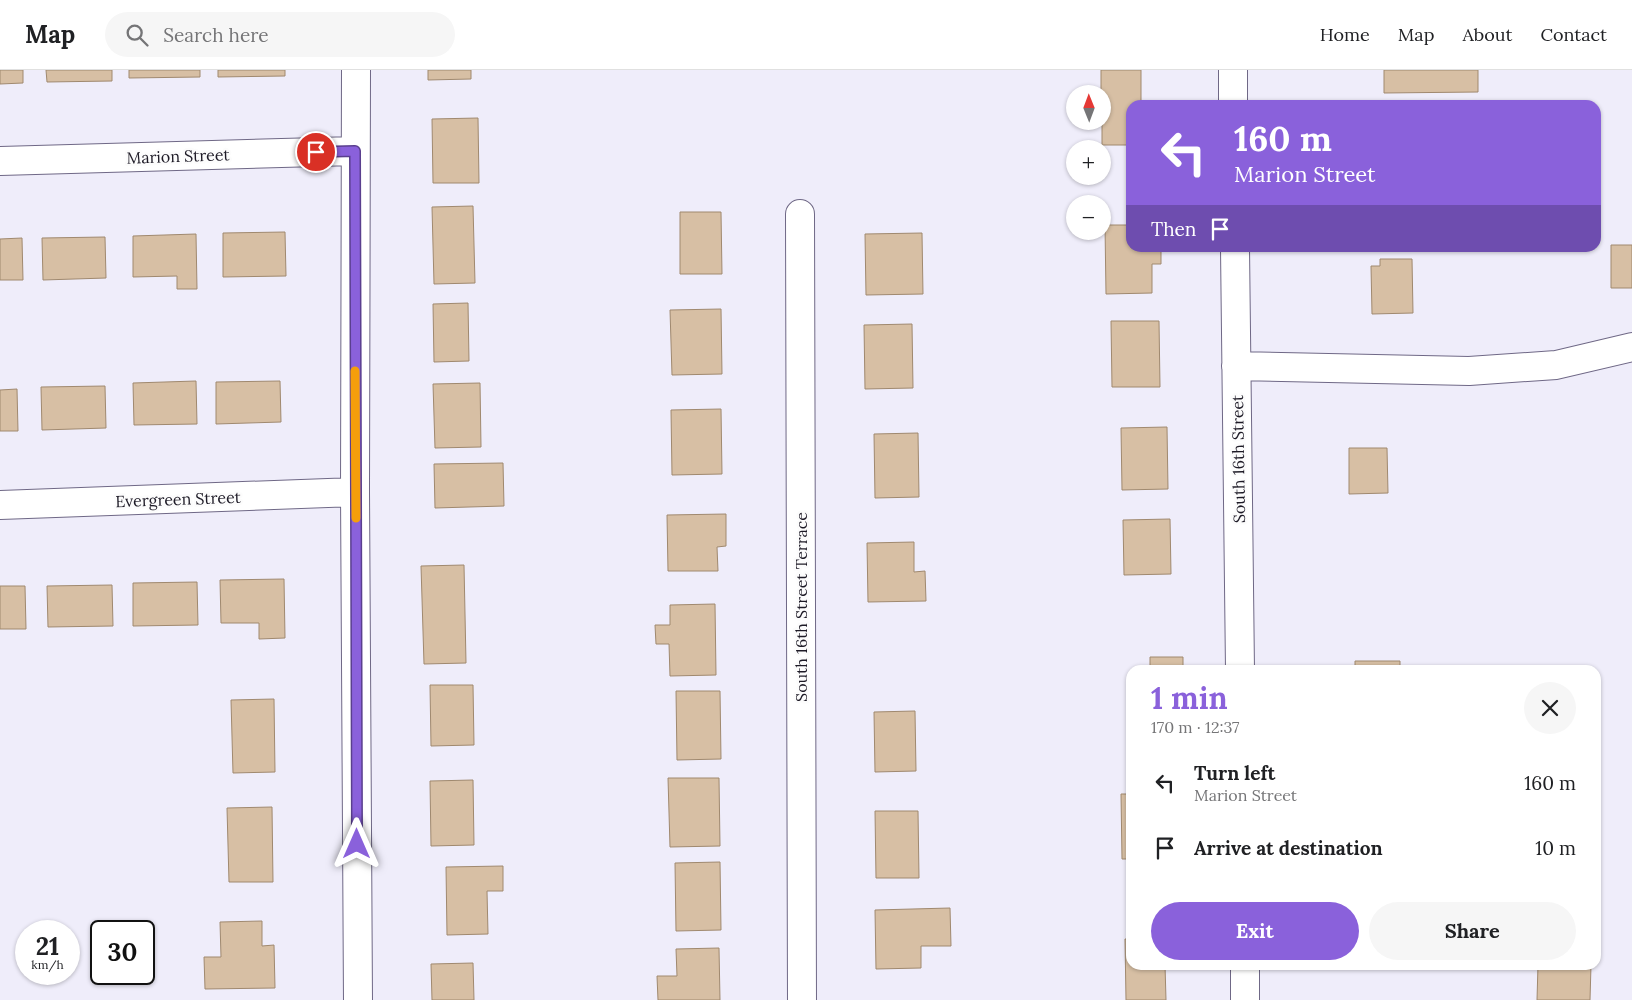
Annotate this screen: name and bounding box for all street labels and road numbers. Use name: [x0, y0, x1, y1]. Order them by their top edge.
street label: Marion Street: [126, 144, 231, 168]
street label: South 16th Street: [1227, 394, 1249, 523]
street label: Evergreen Street: [115, 487, 242, 511]
street label: South 16th Street Terrace: [791, 512, 811, 702]

